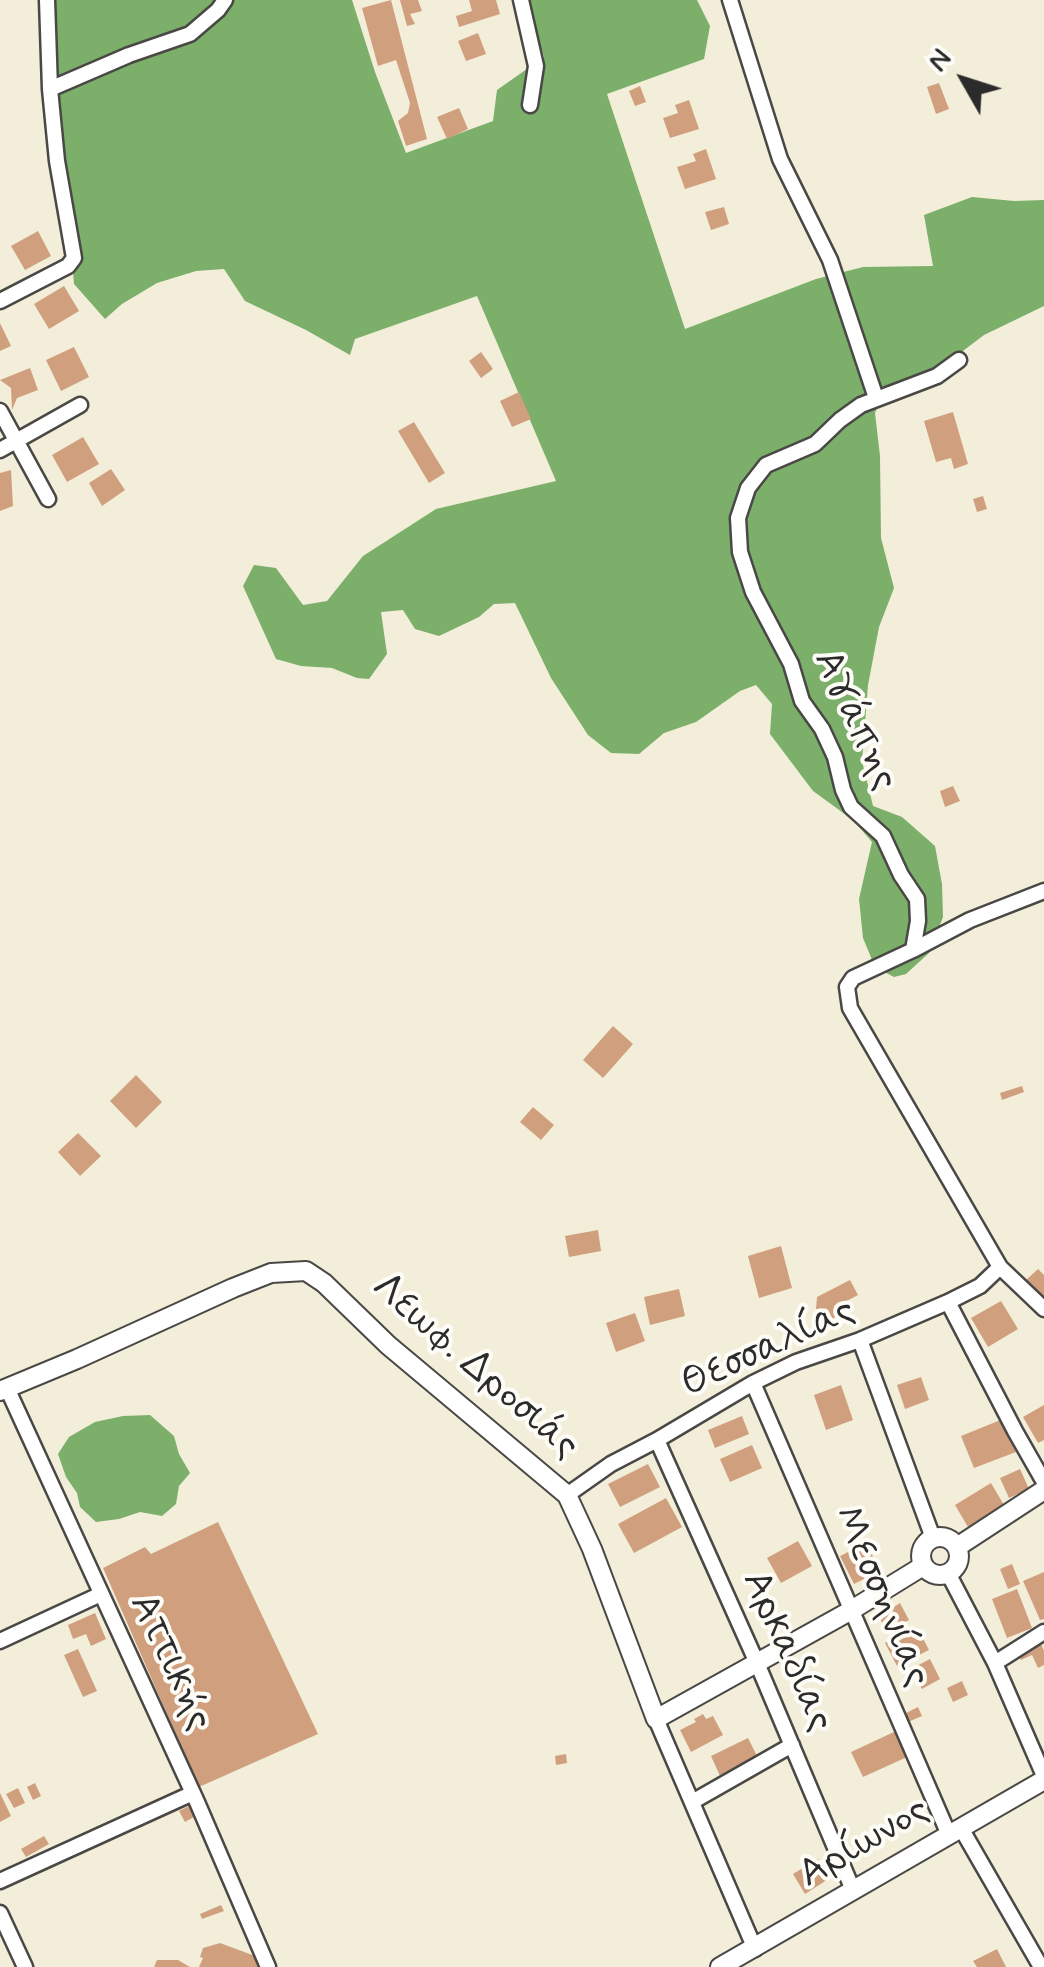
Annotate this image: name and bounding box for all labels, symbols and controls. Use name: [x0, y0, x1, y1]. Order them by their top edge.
north arrow: [914, 30, 1014, 130]
text: N: [920, 42, 961, 80]
street label: Αγάπης: [801, 643, 907, 799]
street label: Λεωφ. Δροσιάς: [360, 1265, 588, 1471]
street label: Θεσσαλίας: [674, 1288, 864, 1410]
street label: Μεσσηνίας: [820, 1499, 940, 1695]
street label: Αρκαδίας: [729, 1564, 843, 1740]
street label: Αττικής: [117, 1587, 221, 1739]
street label: Αρίωνος: [791, 1788, 939, 1900]

